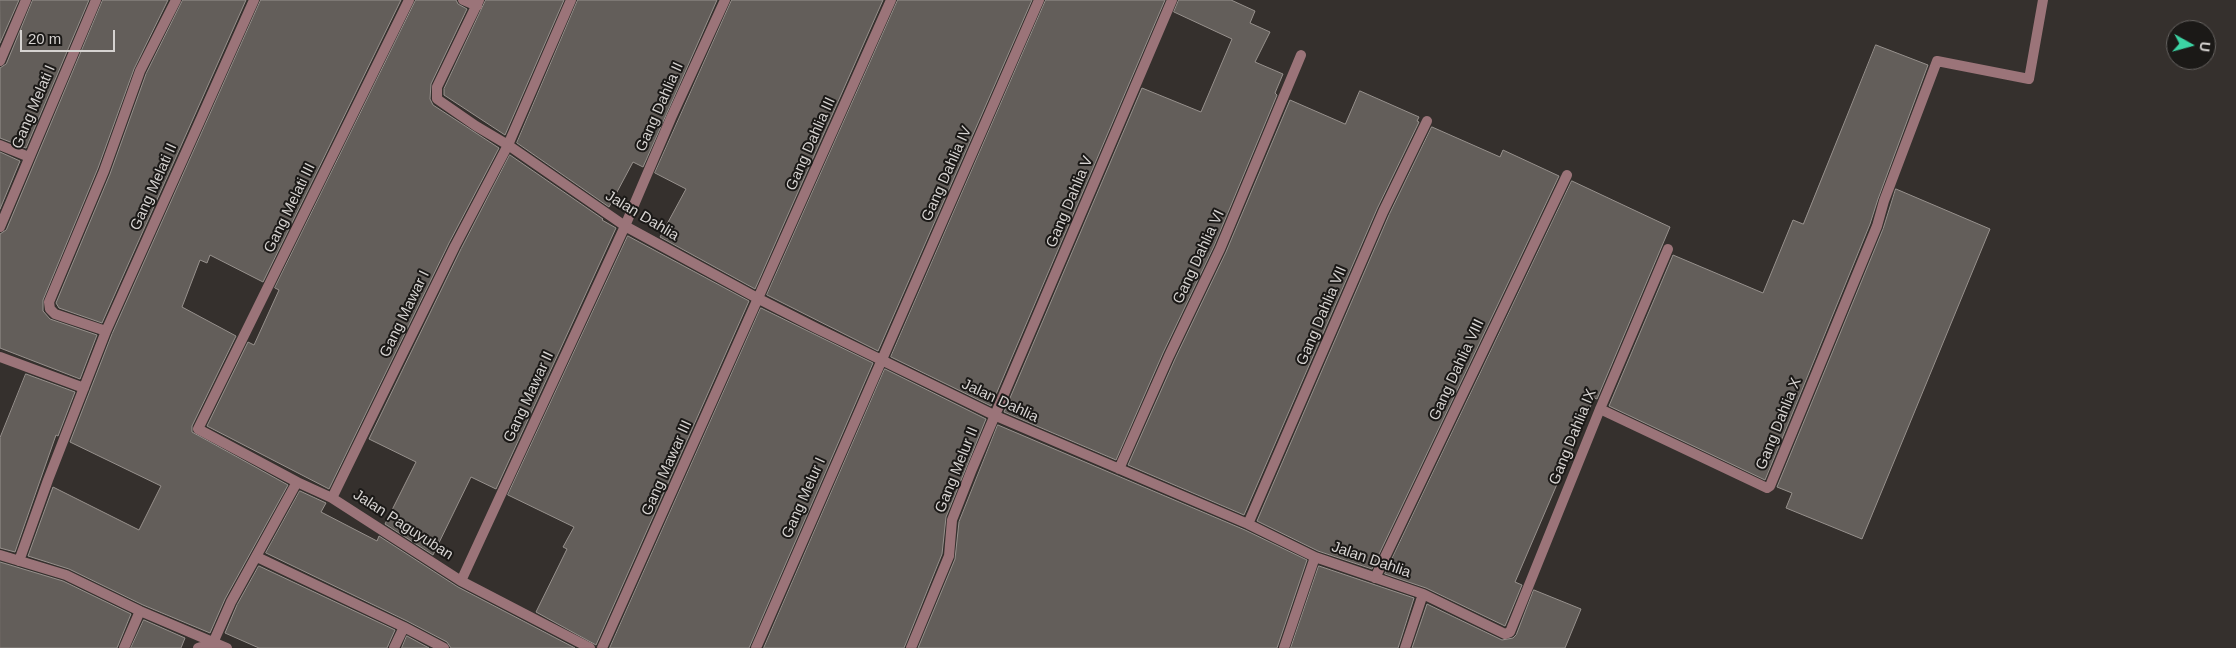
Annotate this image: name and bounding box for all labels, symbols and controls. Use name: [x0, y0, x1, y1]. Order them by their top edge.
scale bar: [22, 20, 118, 52]
north arrow: [2166, 20, 2216, 70]
text: 20 m: [28, 30, 61, 47]
text: U: [2196, 41, 2213, 53]
street label: Gang Dahlia II: [632, 60, 688, 154]
street label: Gang Melati I: [8, 62, 60, 152]
street label: Gang Dahlia III: [782, 95, 840, 193]
street label: Gang Dahlia IV: [918, 124, 976, 224]
street label: Gang Melati II: [127, 141, 181, 233]
street label: Gang Dahlia V: [1043, 154, 1097, 250]
street label: Gang Melati III: [261, 160, 319, 256]
street label: Jalan Dahlia: [602, 187, 682, 245]
street label: Gang Dahlia VI: [1169, 207, 1229, 307]
street label: Gang Dahlia VII: [1293, 264, 1351, 368]
street label: Gang Mawar I: [376, 268, 434, 360]
street label: Gang Dahlia VIII: [1426, 316, 1488, 424]
street label: Gang Mawar II: [500, 349, 558, 445]
street label: Jalan Dahlia: [959, 375, 1041, 427]
street label: Gang Dahlia X: [1752, 375, 1806, 473]
street label: Gang Dahlia IX: [1546, 386, 1600, 488]
street label: Gang Mawar III: [638, 418, 696, 518]
street label: Gang Melur II: [932, 425, 982, 515]
street label: Gang Melur I: [778, 455, 830, 541]
street label: Jalan Paguyuban: [349, 486, 457, 564]
street label: Jalan Dahlia: [1329, 538, 1413, 582]

